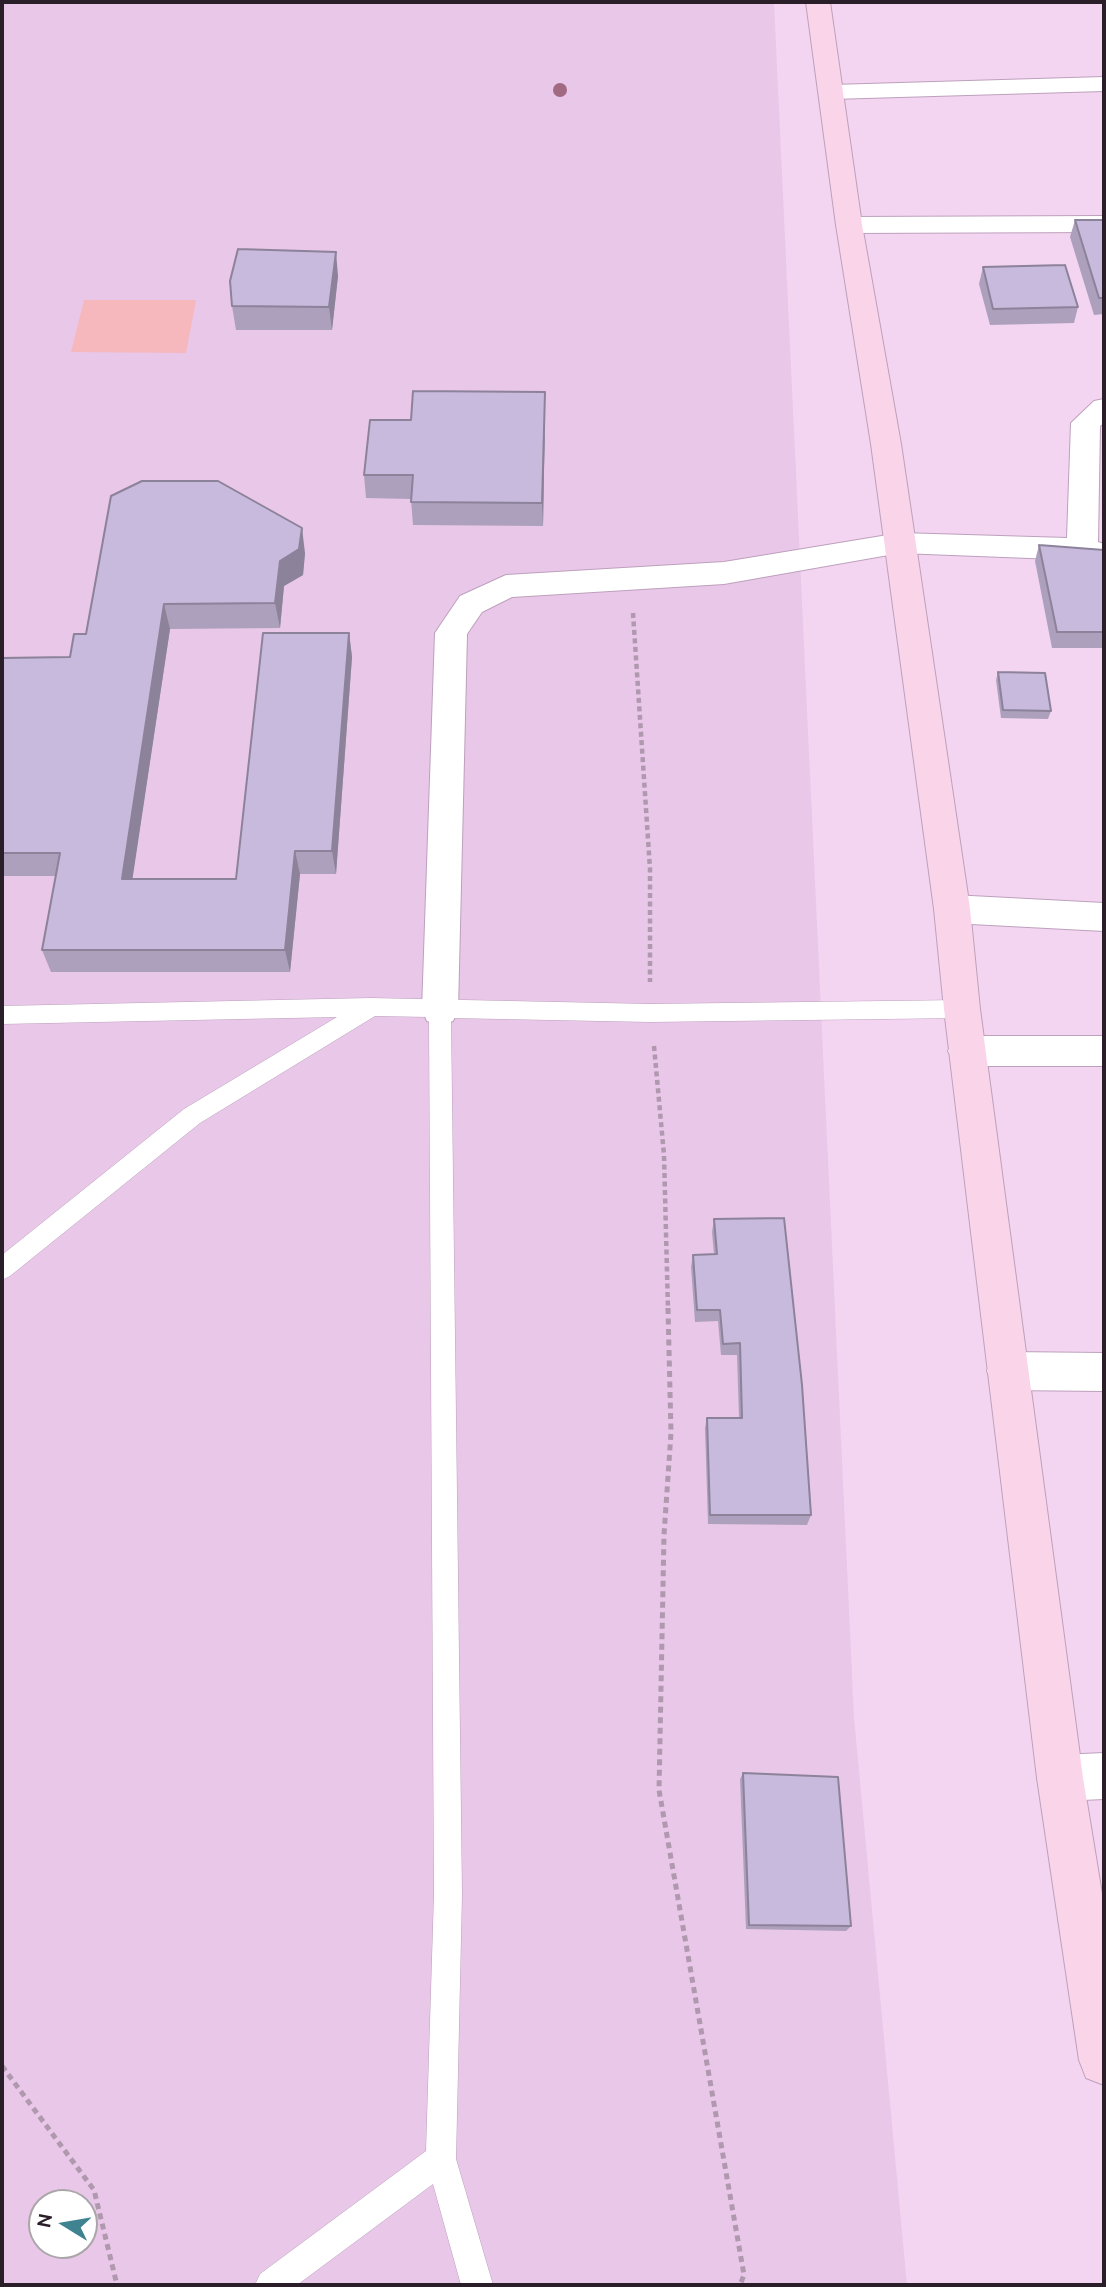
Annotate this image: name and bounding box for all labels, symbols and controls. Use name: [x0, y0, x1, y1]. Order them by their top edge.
north arrow: [28, 2189, 98, 2259]
text: N: [32, 2211, 57, 2229]

